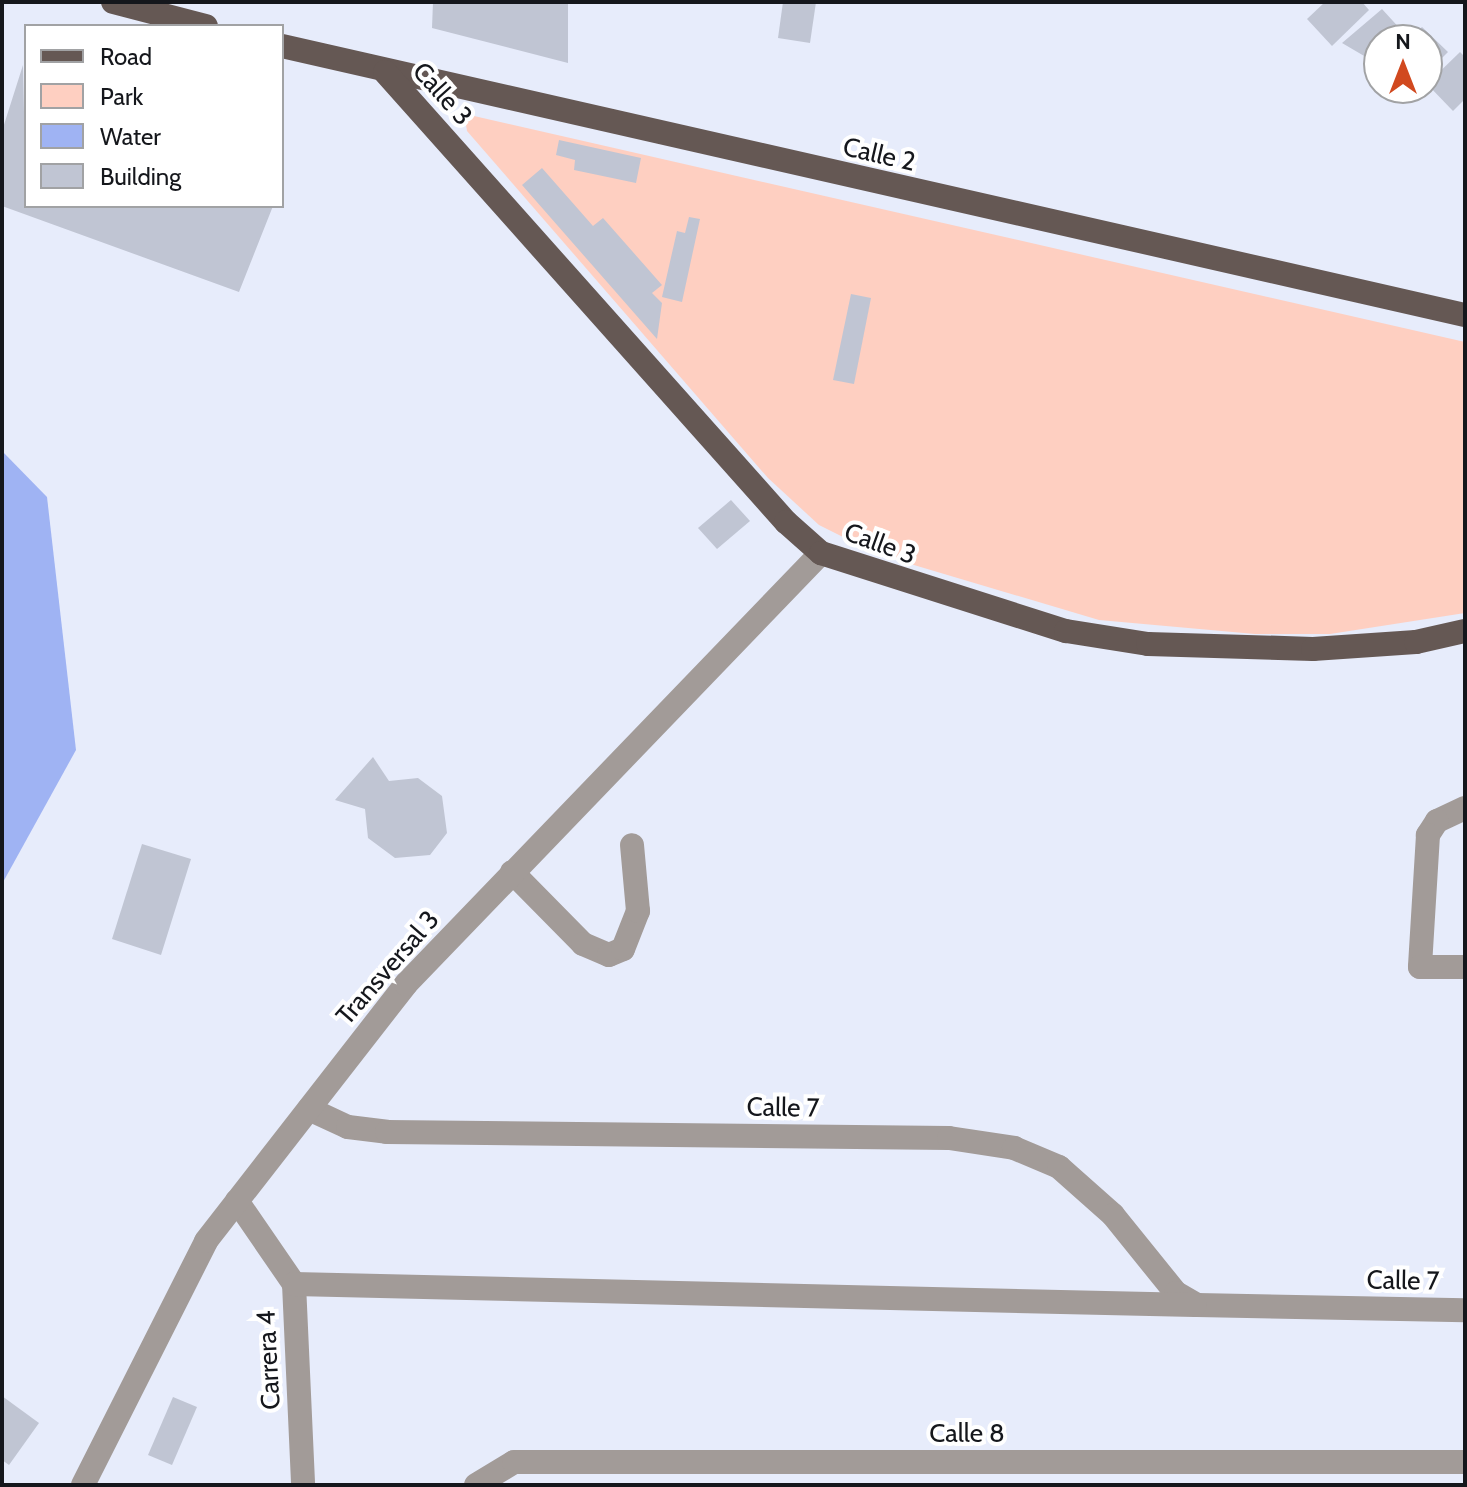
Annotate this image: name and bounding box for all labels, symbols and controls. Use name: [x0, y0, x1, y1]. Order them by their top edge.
legend: [24, 24, 284, 208]
north arrow: [1363, 24, 1443, 104]
text: N: [1395, 28, 1411, 55]
text: Road: [100, 42, 152, 71]
street label: Calle 3: [406, 56, 478, 132]
text: Park: [100, 82, 143, 111]
text: Water: [100, 122, 161, 151]
street label: Calle 2: [840, 132, 918, 178]
text: Building: [100, 162, 181, 191]
street label: Calle 3: [840, 517, 920, 571]
street label: Transversal 3: [330, 905, 446, 1031]
street label: Calle 7: [746, 1092, 820, 1124]
street label: Calle 7: [1366, 1265, 1440, 1297]
street label: Carrera 4: [251, 1310, 287, 1410]
street label: Calle 8: [929, 1418, 1005, 1450]

